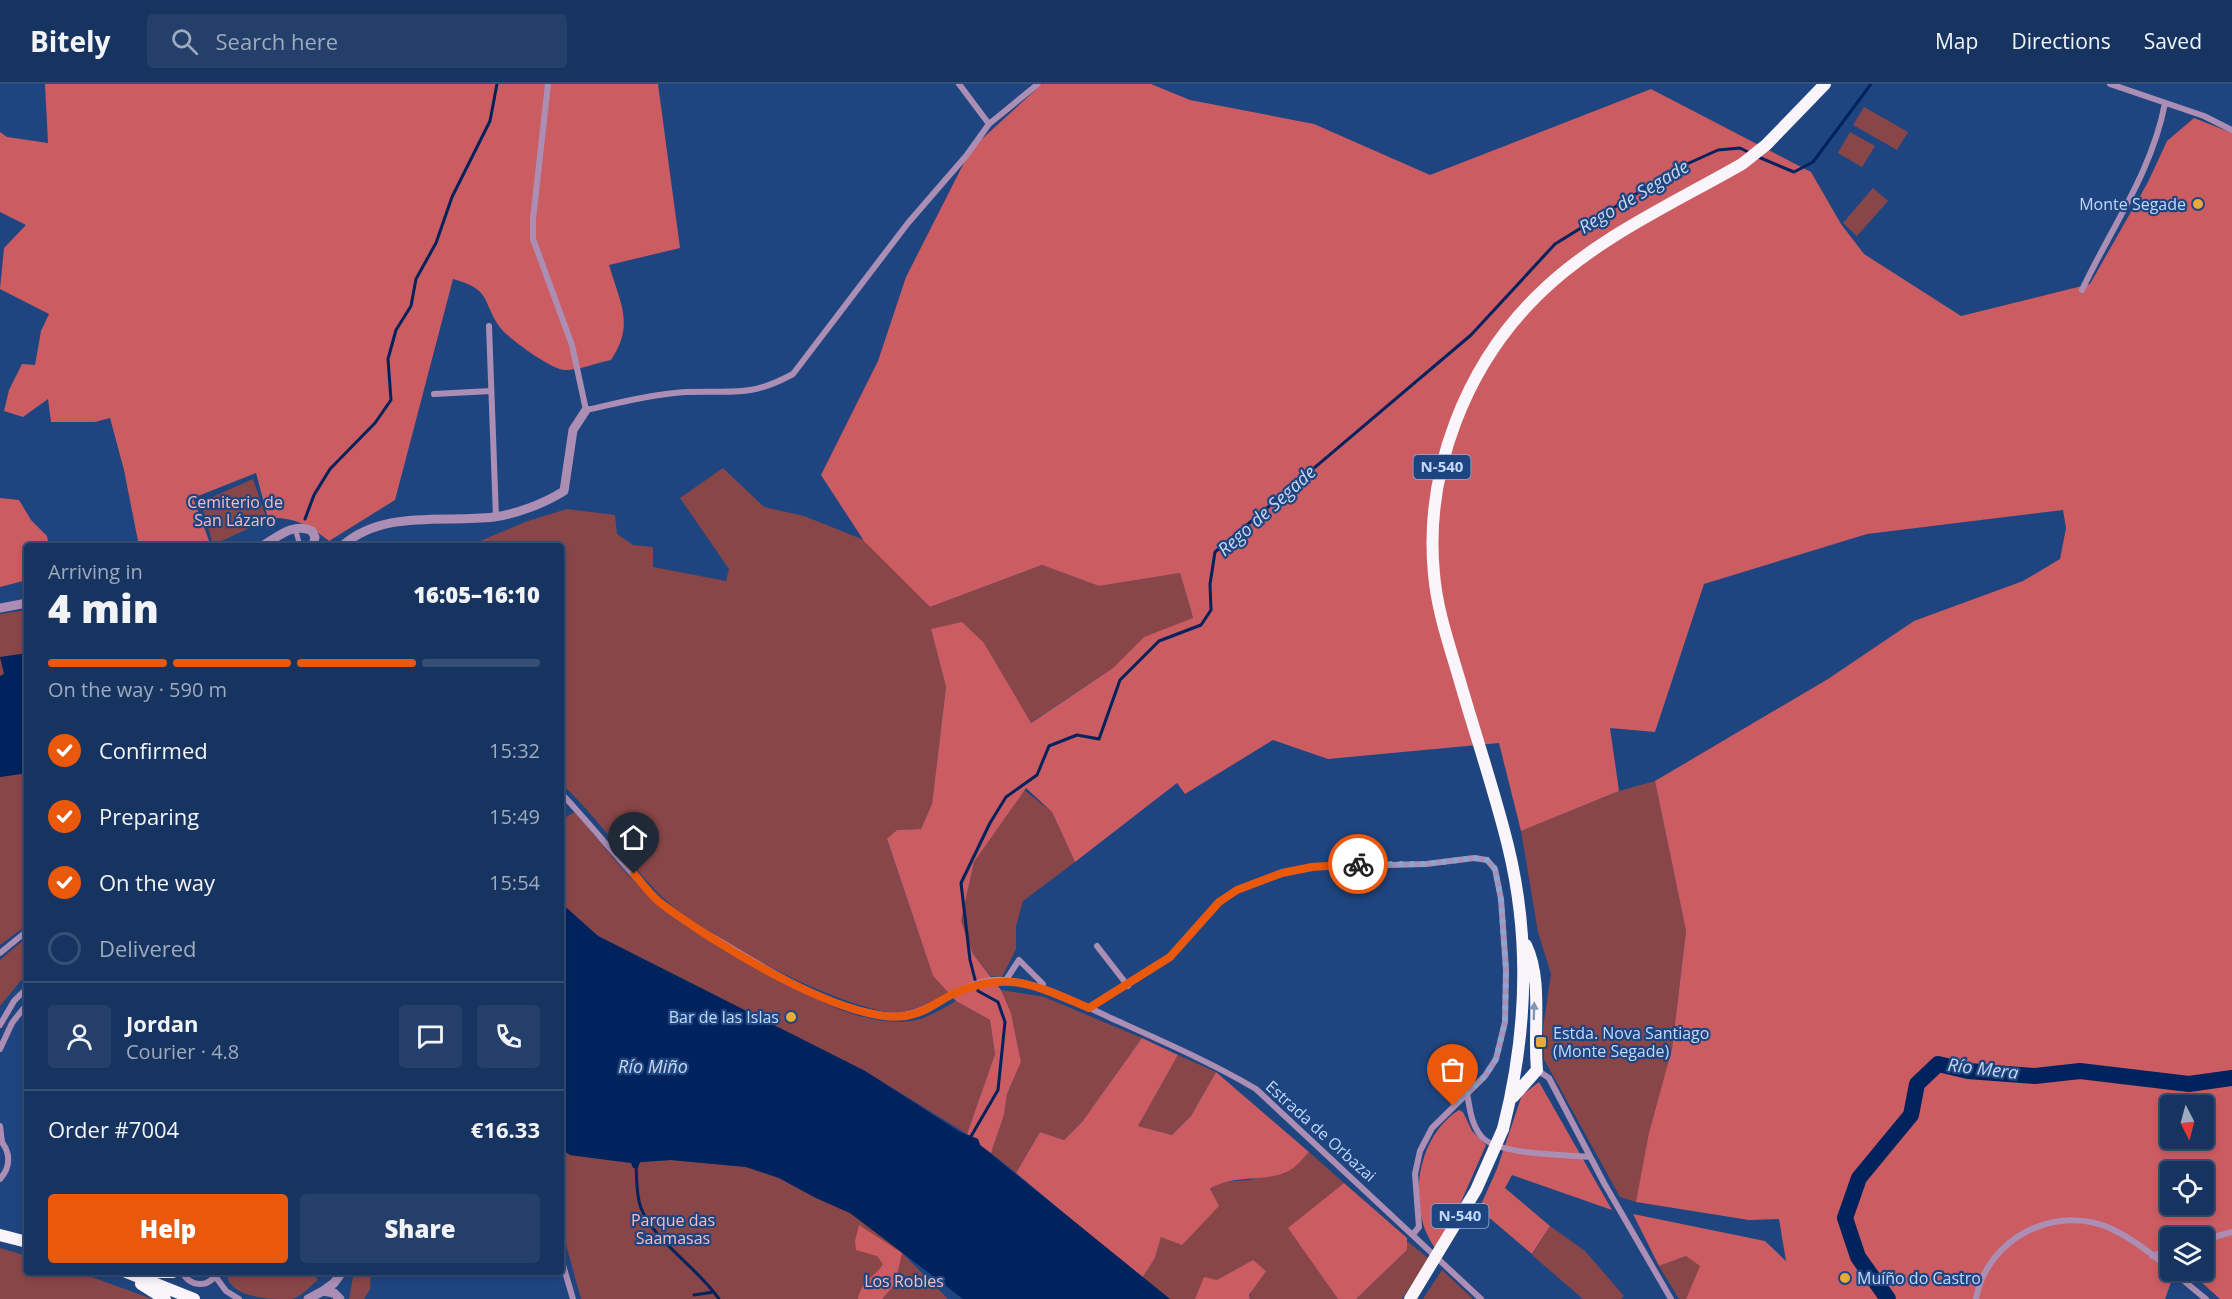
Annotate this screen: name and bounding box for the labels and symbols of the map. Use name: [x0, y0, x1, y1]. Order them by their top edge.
water label: Rego de Segade: [1574, 154, 1693, 238]
place label: Monte Segade: [2079, 193, 2186, 215]
marker: Monte Segade: [2191, 197, 2205, 211]
road number: N-540: [1414, 455, 1470, 479]
water label: Rego de Segade: [1212, 460, 1321, 561]
park label: Cemiterio de San Lázaro: [187, 491, 283, 531]
pin: [608, 812, 659, 874]
courier: [1328, 834, 1388, 894]
one-way arrow: [1530, 1002, 1539, 1021]
place label: Bar de las Islas: [669, 1006, 779, 1028]
marker: Bar de las Islas: [784, 1010, 798, 1024]
place label: Estda. Nova Santiago (Monte Segade): [1553, 1022, 1709, 1062]
marker: Estda. Nova Santiago (Monte Segade): [1534, 1035, 1548, 1049]
pin: [1427, 1044, 1478, 1106]
water label: Río Mera: [1946, 1052, 2020, 1084]
water label: Río Miño: [618, 1054, 688, 1078]
street label: Estrada de Orbazai: [1261, 1075, 1381, 1187]
north arrow: [2160, 1095, 2214, 1149]
road number: N-540: [1432, 1204, 1488, 1228]
park label: Parque das Saamasas: [631, 1209, 715, 1249]
place label: Muíño do Castro: [1857, 1267, 1981, 1289]
park label: Los Robles: [864, 1270, 944, 1292]
marker: Muíño do Castro: [1838, 1271, 1852, 1285]

